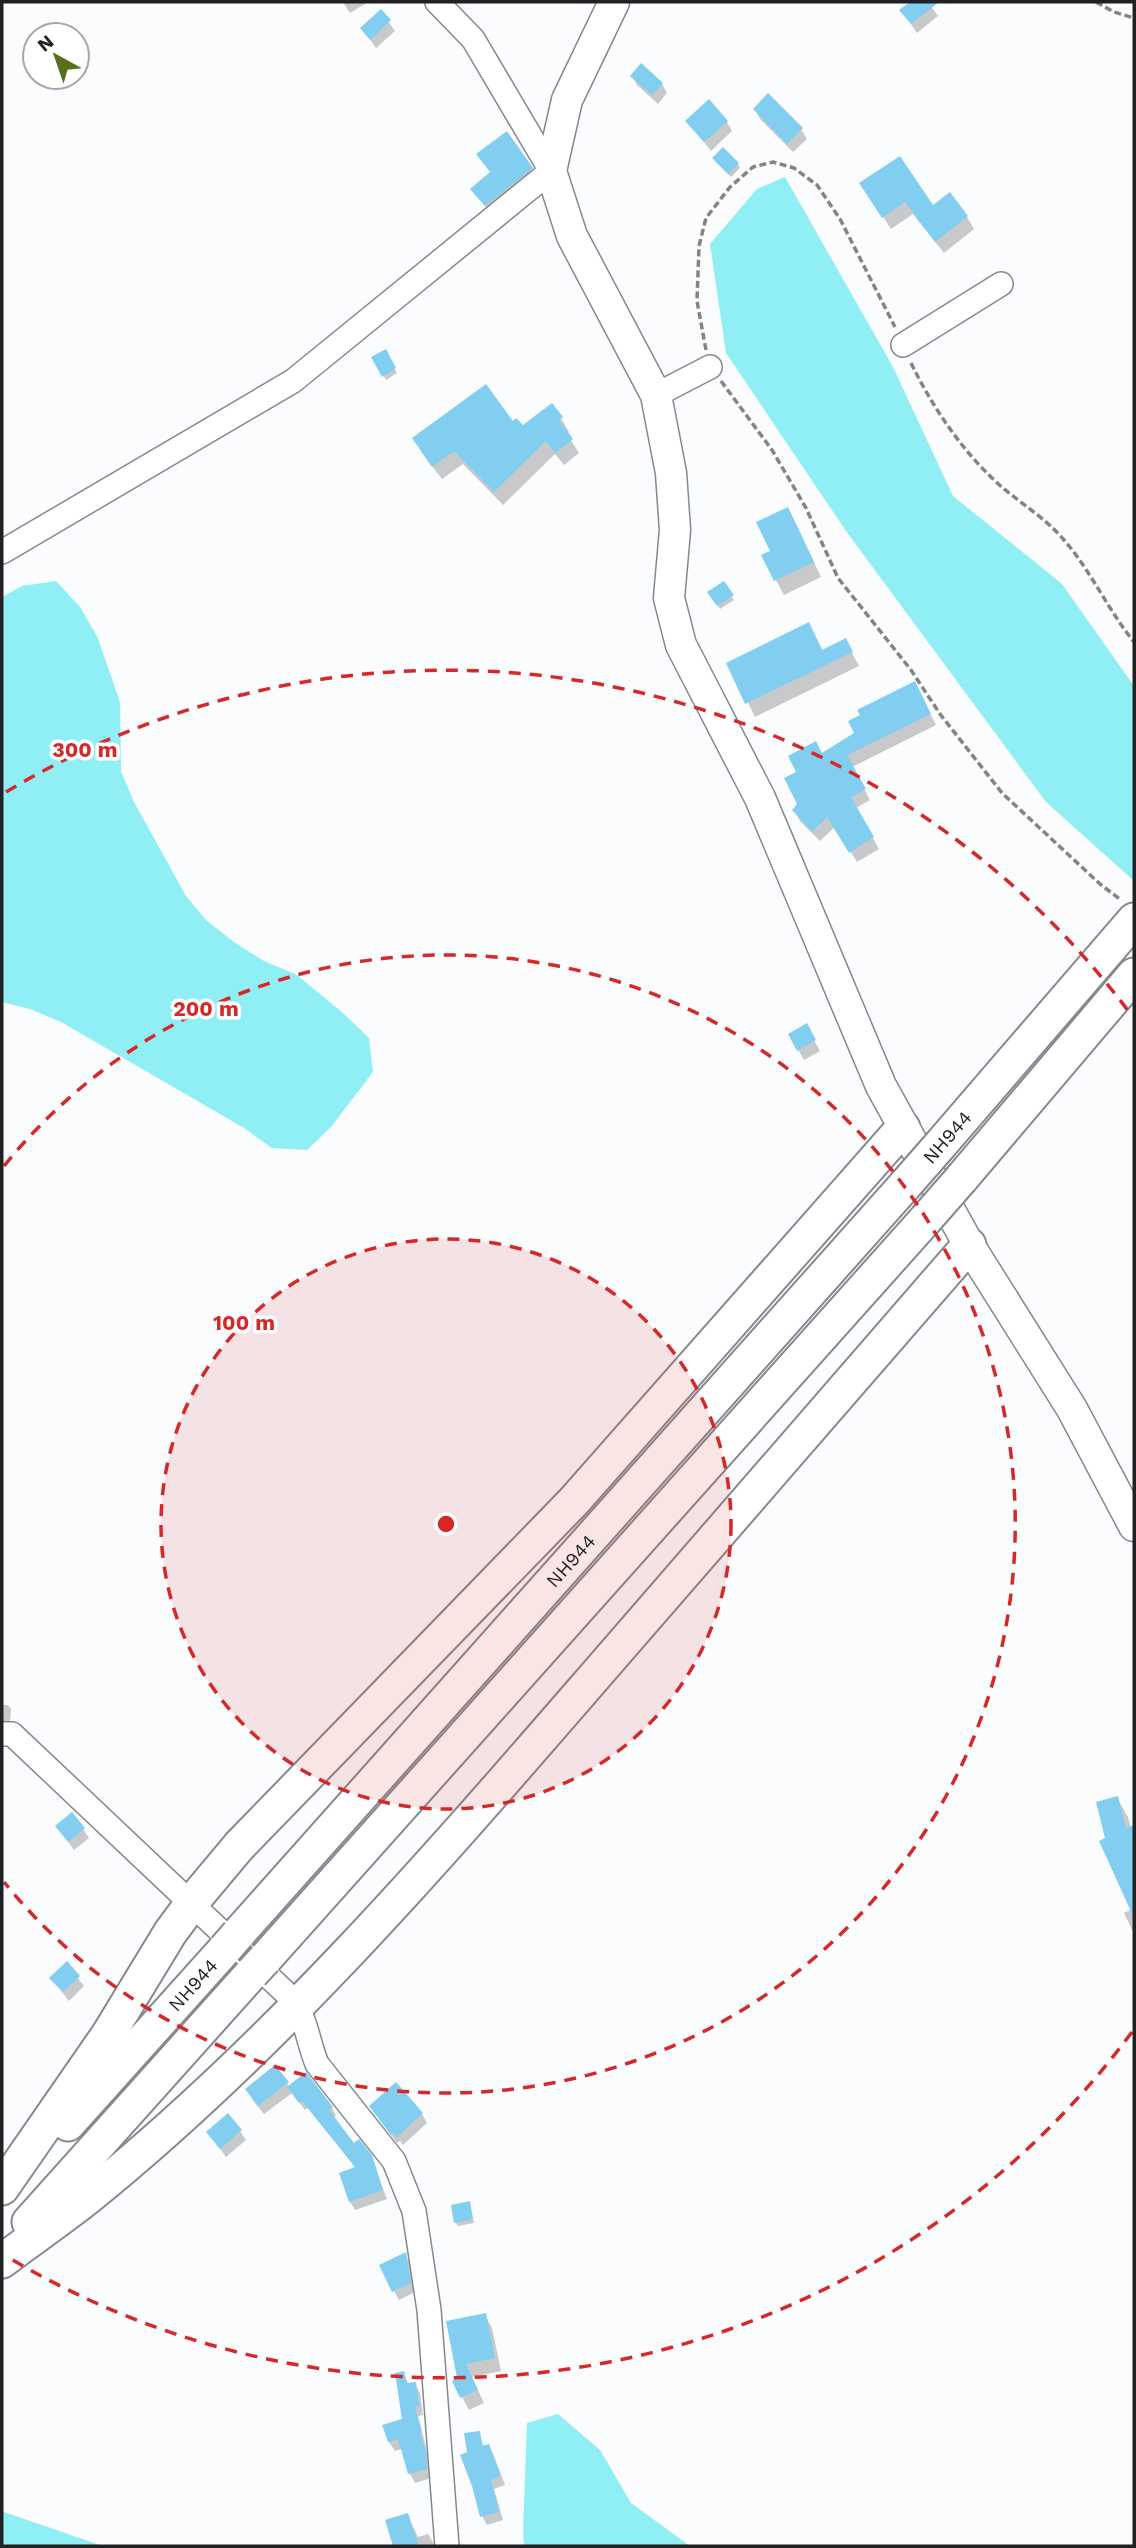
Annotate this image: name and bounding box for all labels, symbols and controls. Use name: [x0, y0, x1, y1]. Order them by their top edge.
north arrow: [21, 21, 91, 91]
text: N: [33, 30, 58, 57]
text: 300 m: [52, 737, 118, 762]
text: 200 m: [173, 996, 239, 1021]
street label: NH944: [918, 1106, 977, 1169]
text: 100 m: [213, 1310, 275, 1335]
centre of rings: [434, 1512, 458, 1536]
street label: NH944: [541, 1530, 600, 1592]
street label: NH944: [164, 1954, 223, 2016]

